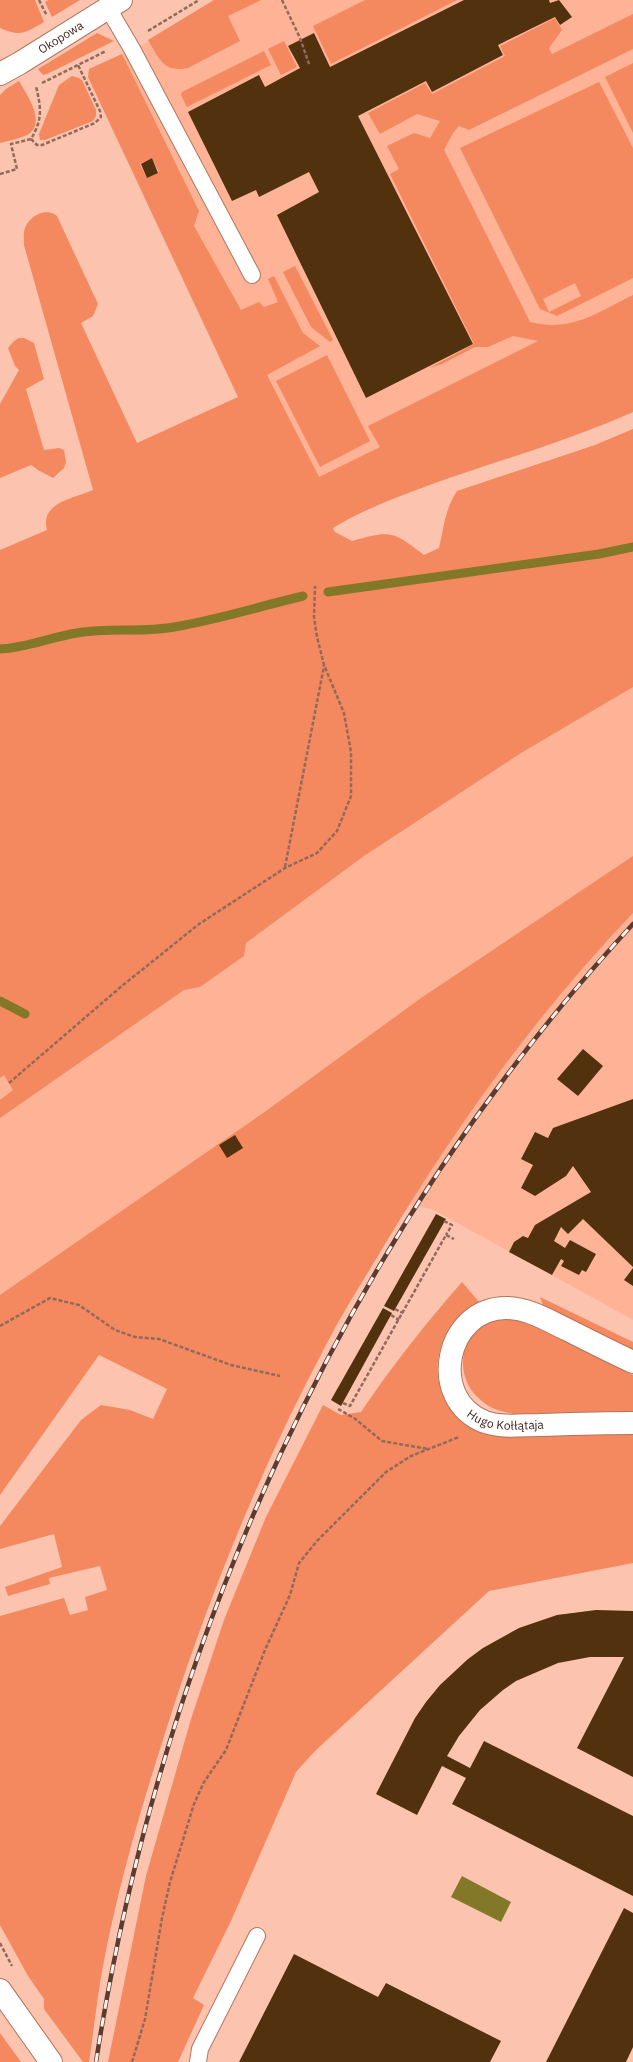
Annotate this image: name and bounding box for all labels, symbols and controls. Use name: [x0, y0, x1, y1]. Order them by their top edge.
street label: Okopowa: [35, 17, 87, 57]
street label: Hugo Kołłątaja: [464, 1406, 545, 1433]

